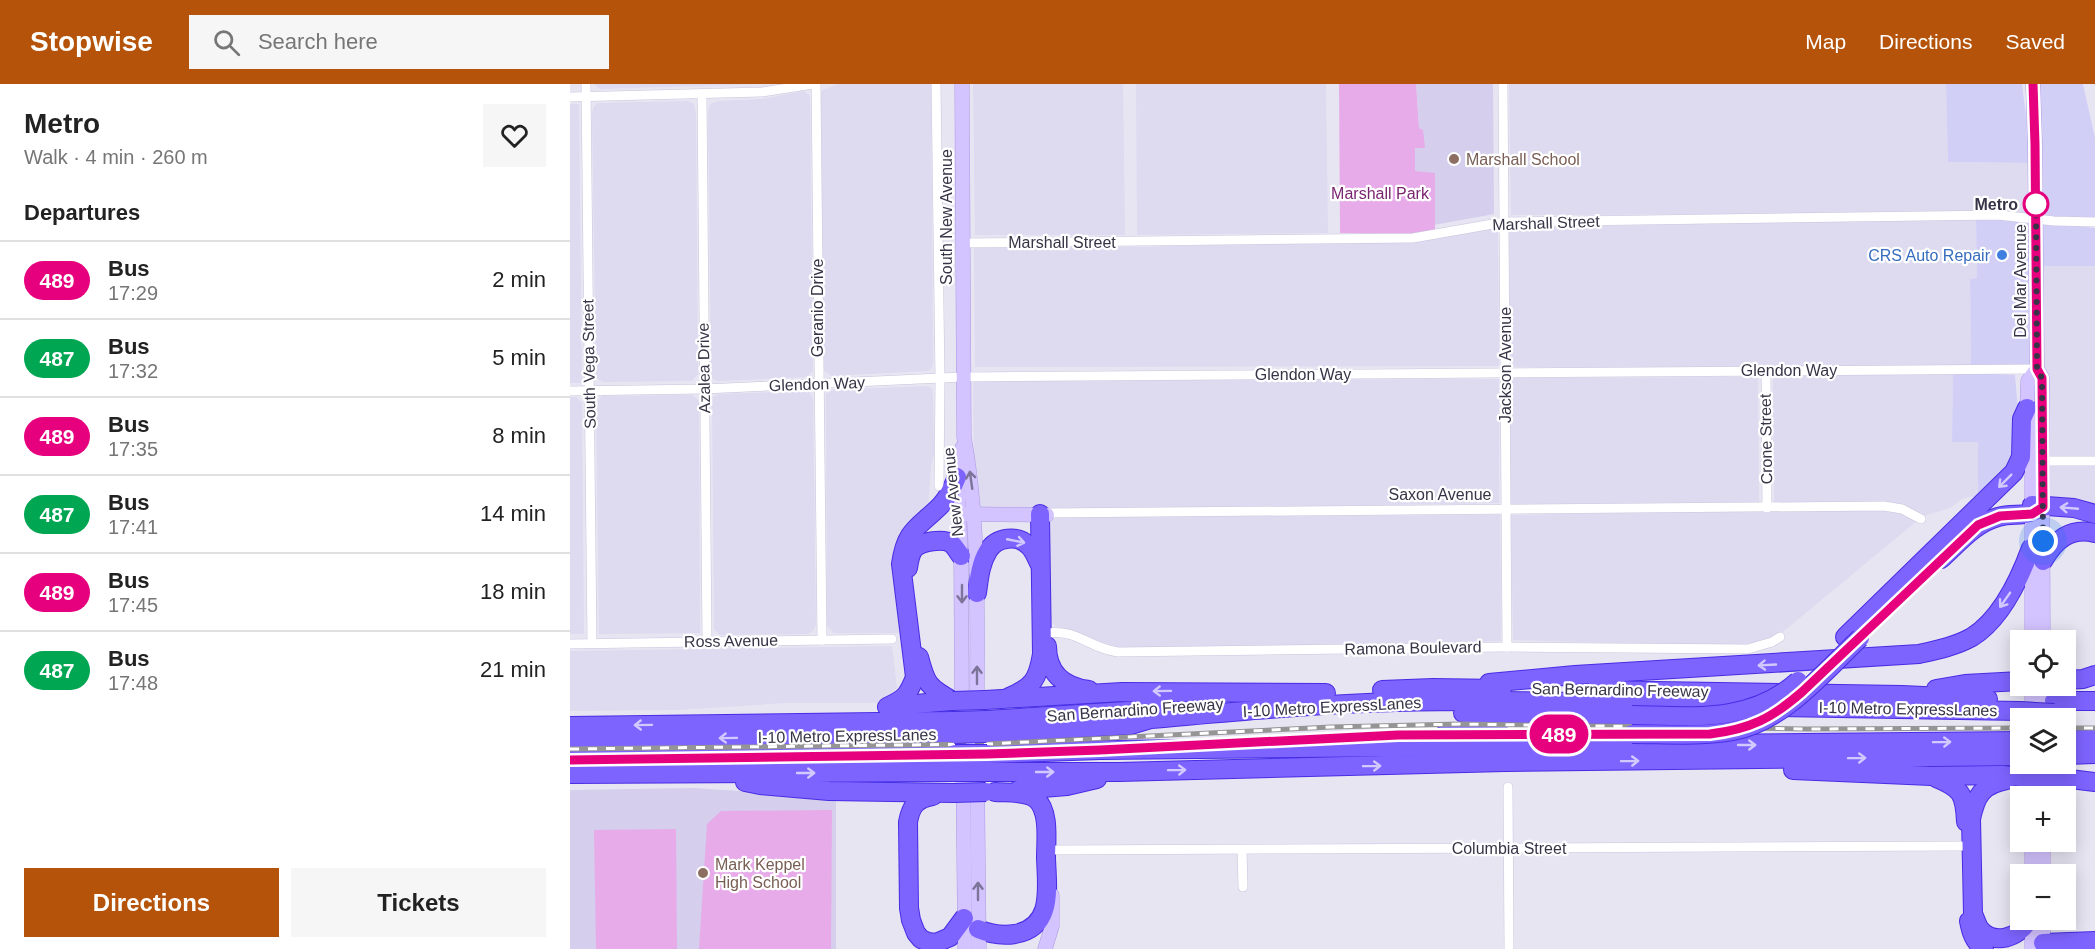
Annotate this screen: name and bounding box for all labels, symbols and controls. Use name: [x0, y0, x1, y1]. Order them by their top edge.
search box: [189, 15, 609, 69]
text: Stopwise: [30, 26, 153, 57]
icon: search: [210, 26, 243, 59]
text: Search here: [258, 29, 378, 54]
text: Map: [1805, 30, 1846, 53]
text: Directions: [1879, 30, 1972, 53]
text: Saved: [2005, 30, 2065, 53]
button: heart: [483, 104, 546, 167]
text: Metro: [24, 108, 100, 139]
text: Walk · 4 min · 260 m: [24, 146, 208, 168]
street label: South New Avenue: [938, 149, 955, 285]
place label: Marshall School: [1466, 151, 1580, 168]
marker: Marshall School: [1447, 152, 1461, 166]
park label: Marshall Park: [1331, 185, 1430, 202]
marker: Metro: [2023, 191, 2049, 217]
place label: Metro: [1974, 196, 2018, 213]
text: Departures: [24, 200, 140, 225]
street label: Marshall Street: [1492, 213, 1601, 233]
street label: Del Mar Avenue: [2012, 224, 2029, 338]
street label: Marshall Street: [1008, 234, 1116, 251]
place label: CRS Auto Repair: [1868, 247, 1991, 264]
marker: CRS Auto Repair: [1995, 248, 2009, 262]
text: Bus: [108, 256, 150, 281]
street label: Geranio Drive: [809, 259, 826, 357]
text: 2 min: [492, 267, 546, 292]
text: 489: [39, 269, 75, 292]
text: 17:29: [108, 282, 158, 304]
street label: South Vega Street: [579, 298, 599, 429]
street label: Jackson Avenue: [1497, 307, 1514, 423]
street label: Azalea Drive: [695, 322, 713, 413]
text: Bus: [108, 334, 150, 359]
text: 5 min: [492, 345, 546, 370]
text: 487: [39, 347, 75, 370]
text: 17:32: [108, 360, 158, 382]
street label: Glendon Way: [1741, 362, 1837, 379]
street label: Glendon Way: [1255, 366, 1351, 383]
street label: Glendon Way: [769, 374, 865, 394]
street label: Crone Street: [1757, 393, 1775, 485]
text: Bus: [108, 412, 150, 437]
text: 8 min: [492, 423, 546, 448]
text: 489: [39, 425, 75, 448]
text: 17:35: [108, 438, 158, 460]
street label: New Avenue: [940, 446, 966, 537]
one-way arrow: [966, 470, 977, 490]
one-way arrow: [1998, 473, 2013, 488]
street label: Saxon Avenue: [1389, 486, 1492, 503]
text: Bus: [108, 490, 150, 515]
text: 14 min: [480, 501, 546, 526]
one-way arrow: [2060, 502, 2080, 513]
text: 487: [39, 503, 75, 526]
text: 17:41: [108, 516, 158, 538]
your location: [2028, 526, 2058, 556]
one-way arrow: [1006, 536, 1025, 547]
text: Bus: [108, 568, 150, 593]
text: 18 min: [480, 579, 546, 604]
text: 489: [39, 581, 75, 604]
one-way arrow: [956, 584, 967, 604]
one-way arrow: [1999, 592, 2011, 608]
text: 17:45: [108, 594, 158, 616]
map controls: [2010, 630, 2076, 930]
button: locate: [2010, 630, 2076, 696]
street label: Ross Avenue: [684, 632, 778, 650]
street label: Ramona Boulevard: [1344, 638, 1482, 658]
text: Bus: [108, 646, 150, 671]
text: 21 min: [480, 657, 546, 682]
text: 487: [39, 659, 75, 682]
one-way arrow: [1758, 659, 1778, 670]
one-way arrow: [971, 665, 983, 685]
text: 17:48: [108, 672, 158, 694]
street label: San Bernardino Freeway: [1531, 680, 1709, 700]
one-way arrow: [1153, 685, 1173, 697]
street label: I-10 Metro ExpressLanes: [1242, 694, 1422, 720]
street label: San Bernardino Freeway: [1046, 695, 1224, 725]
street label: I-10 Metro ExpressLanes: [1818, 699, 1998, 719]
button: layers: [2010, 708, 2076, 774]
line badge: 489: [1524, 714, 1594, 754]
one-way arrow: [634, 719, 654, 731]
text: 489: [1541, 723, 1577, 746]
street label: I-10 Metro ExpressLanes: [757, 726, 937, 746]
one-way arrow: [718, 732, 738, 744]
one-way arrow: [1931, 736, 1951, 748]
one-way arrow: [1736, 739, 1756, 750]
one-way arrow: [1846, 752, 1866, 764]
one-way arrow: [1620, 755, 1640, 767]
one-way arrow: [1362, 760, 1382, 771]
one-way arrow: [1167, 765, 1187, 776]
one-way arrow: [1035, 766, 1055, 778]
one-way arrow: [796, 767, 816, 779]
button: +: [2010, 786, 2076, 852]
street label: Columbia Street: [1452, 840, 1567, 857]
place label: Mark Keppel High School: [715, 856, 805, 891]
button: −: [2010, 864, 2076, 930]
marker: Mark Keppel High School: [696, 866, 710, 880]
button: Directions: [24, 868, 279, 937]
button: Tickets: [291, 868, 546, 937]
one-way arrow: [972, 881, 984, 901]

